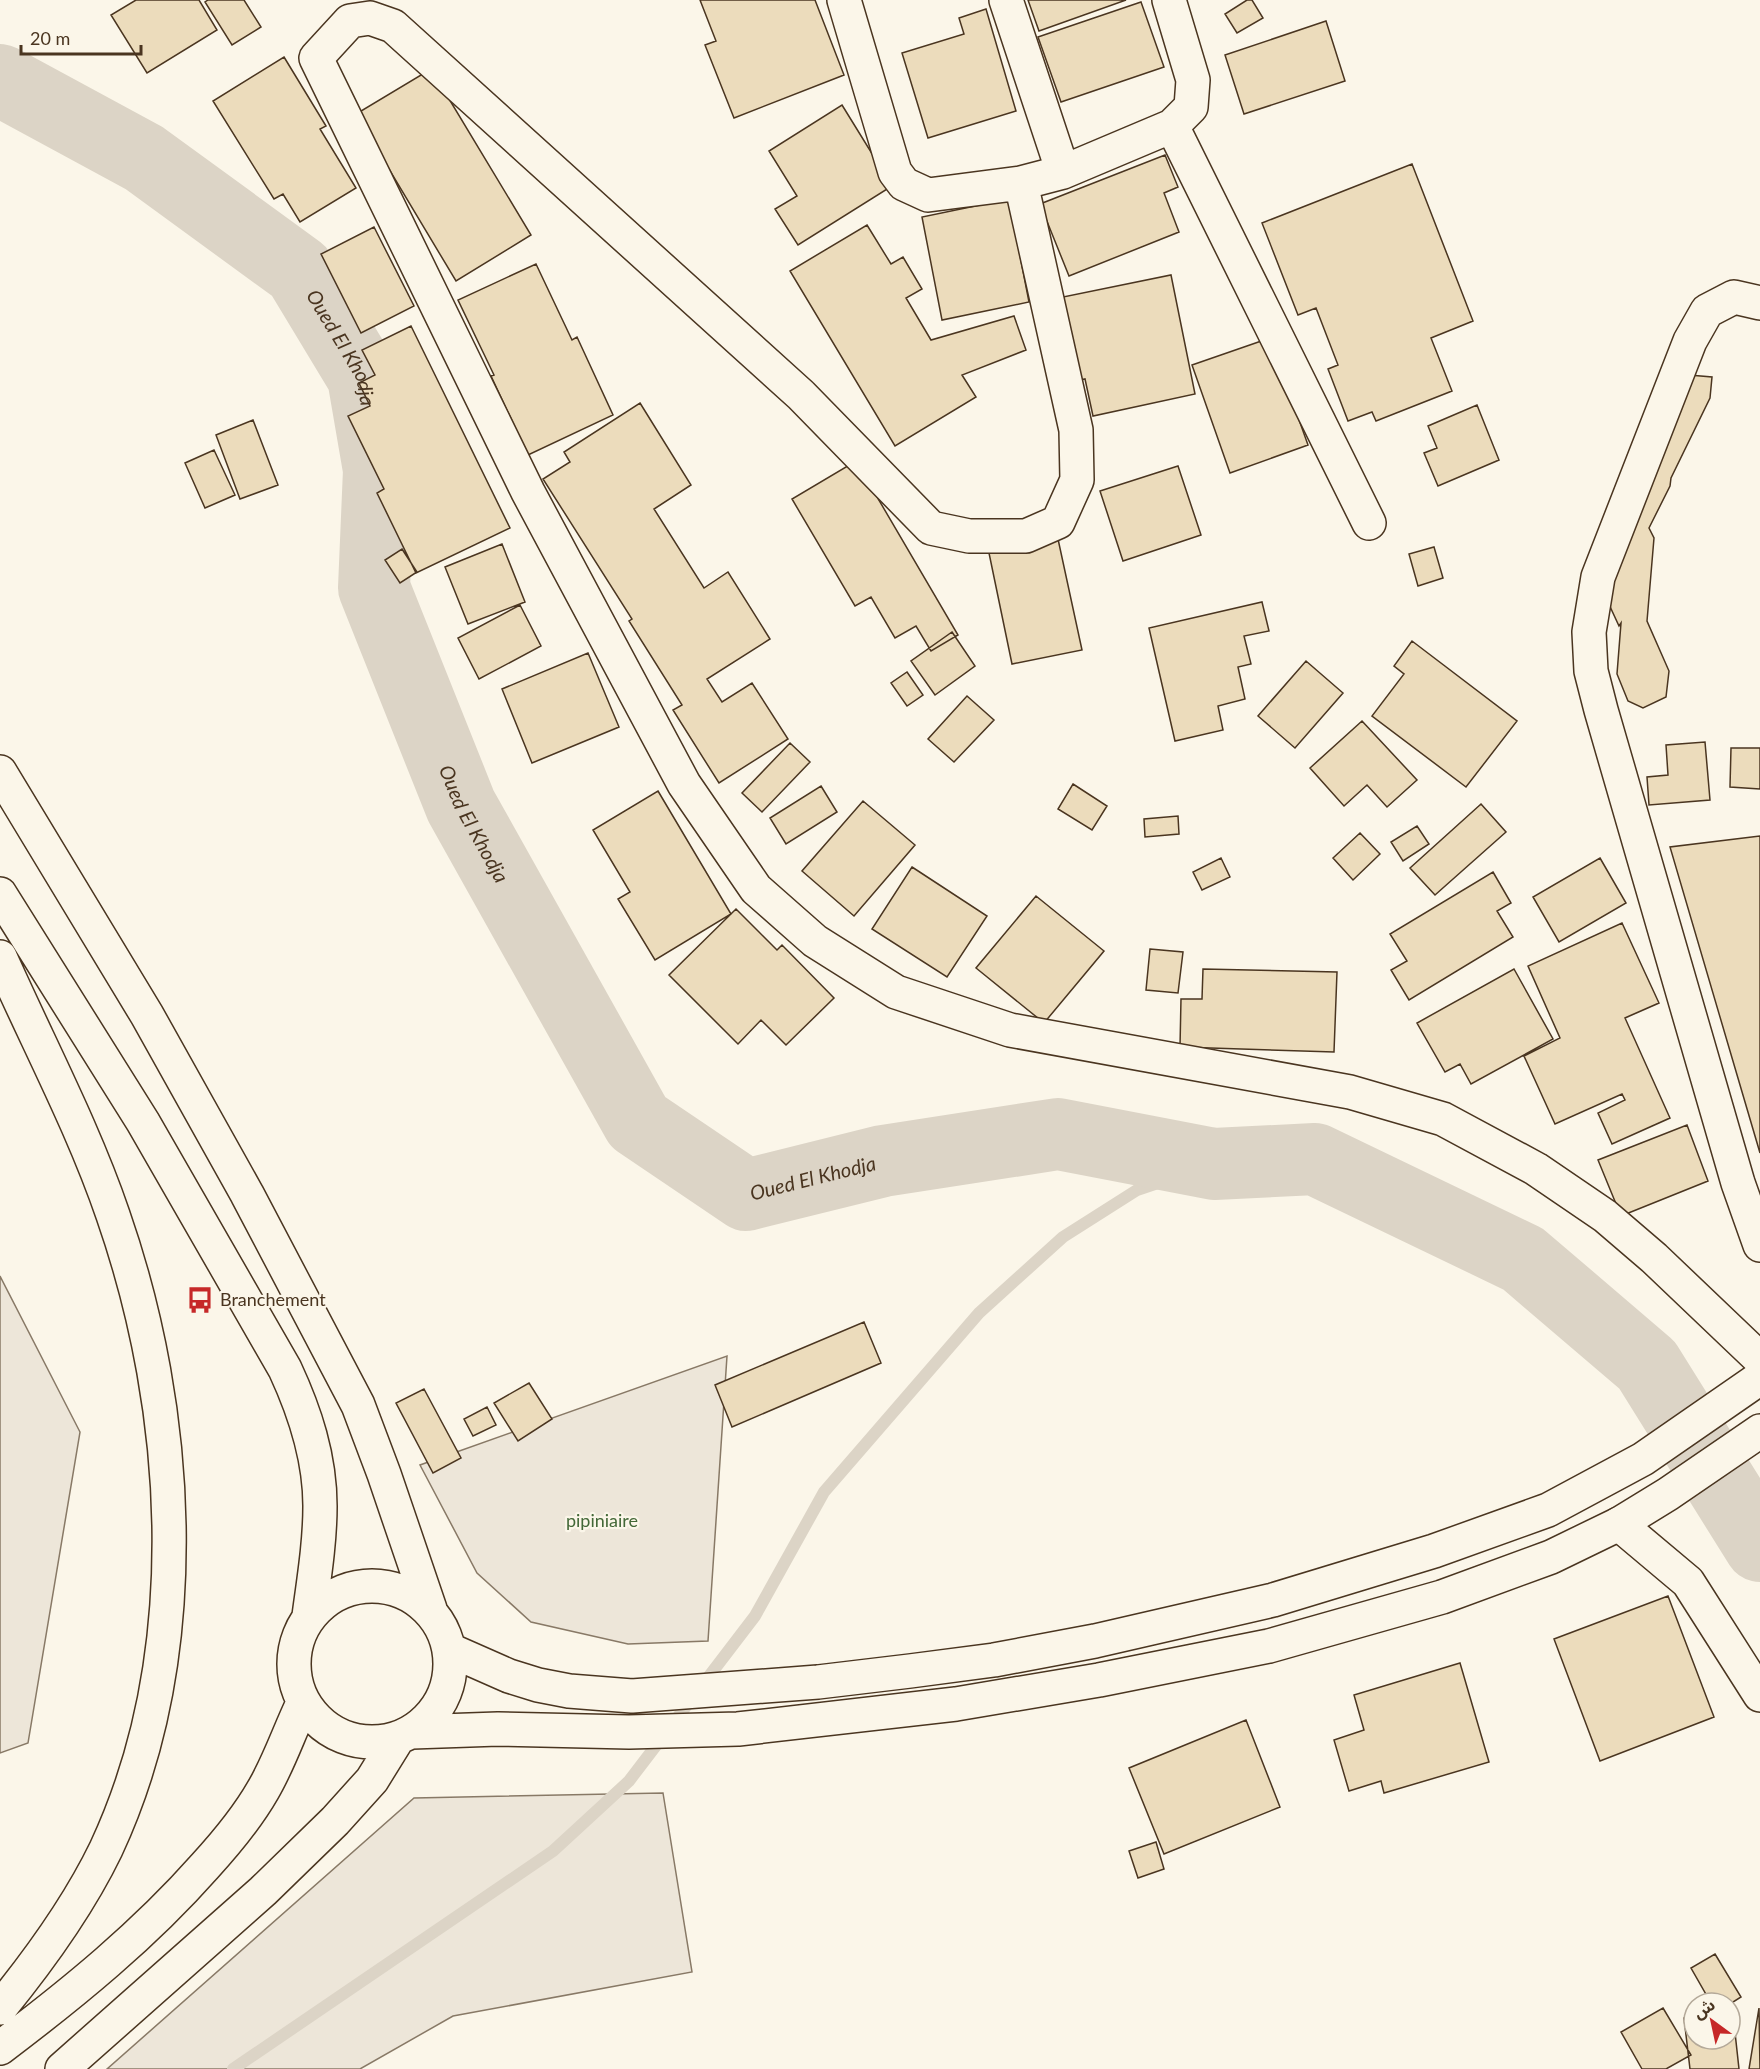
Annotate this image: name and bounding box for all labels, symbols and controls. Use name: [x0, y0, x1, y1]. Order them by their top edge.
scale bar: [21, 18, 141, 56]
text: 20 m: [30, 27, 70, 49]
water label: Oued El Khodja: [302, 285, 381, 408]
water label: Oued El Khodja: [435, 761, 514, 886]
water label: Oued El Khodja: [747, 1150, 878, 1205]
bus stop icon: Branchement: [185, 1285, 215, 1315]
place label: Branchement: [220, 1288, 326, 1310]
park label: pipiniaire: [566, 1509, 638, 1531]
north arrow: [1682, 1991, 1742, 2051]
text: ش: [1689, 1994, 1719, 2023]

